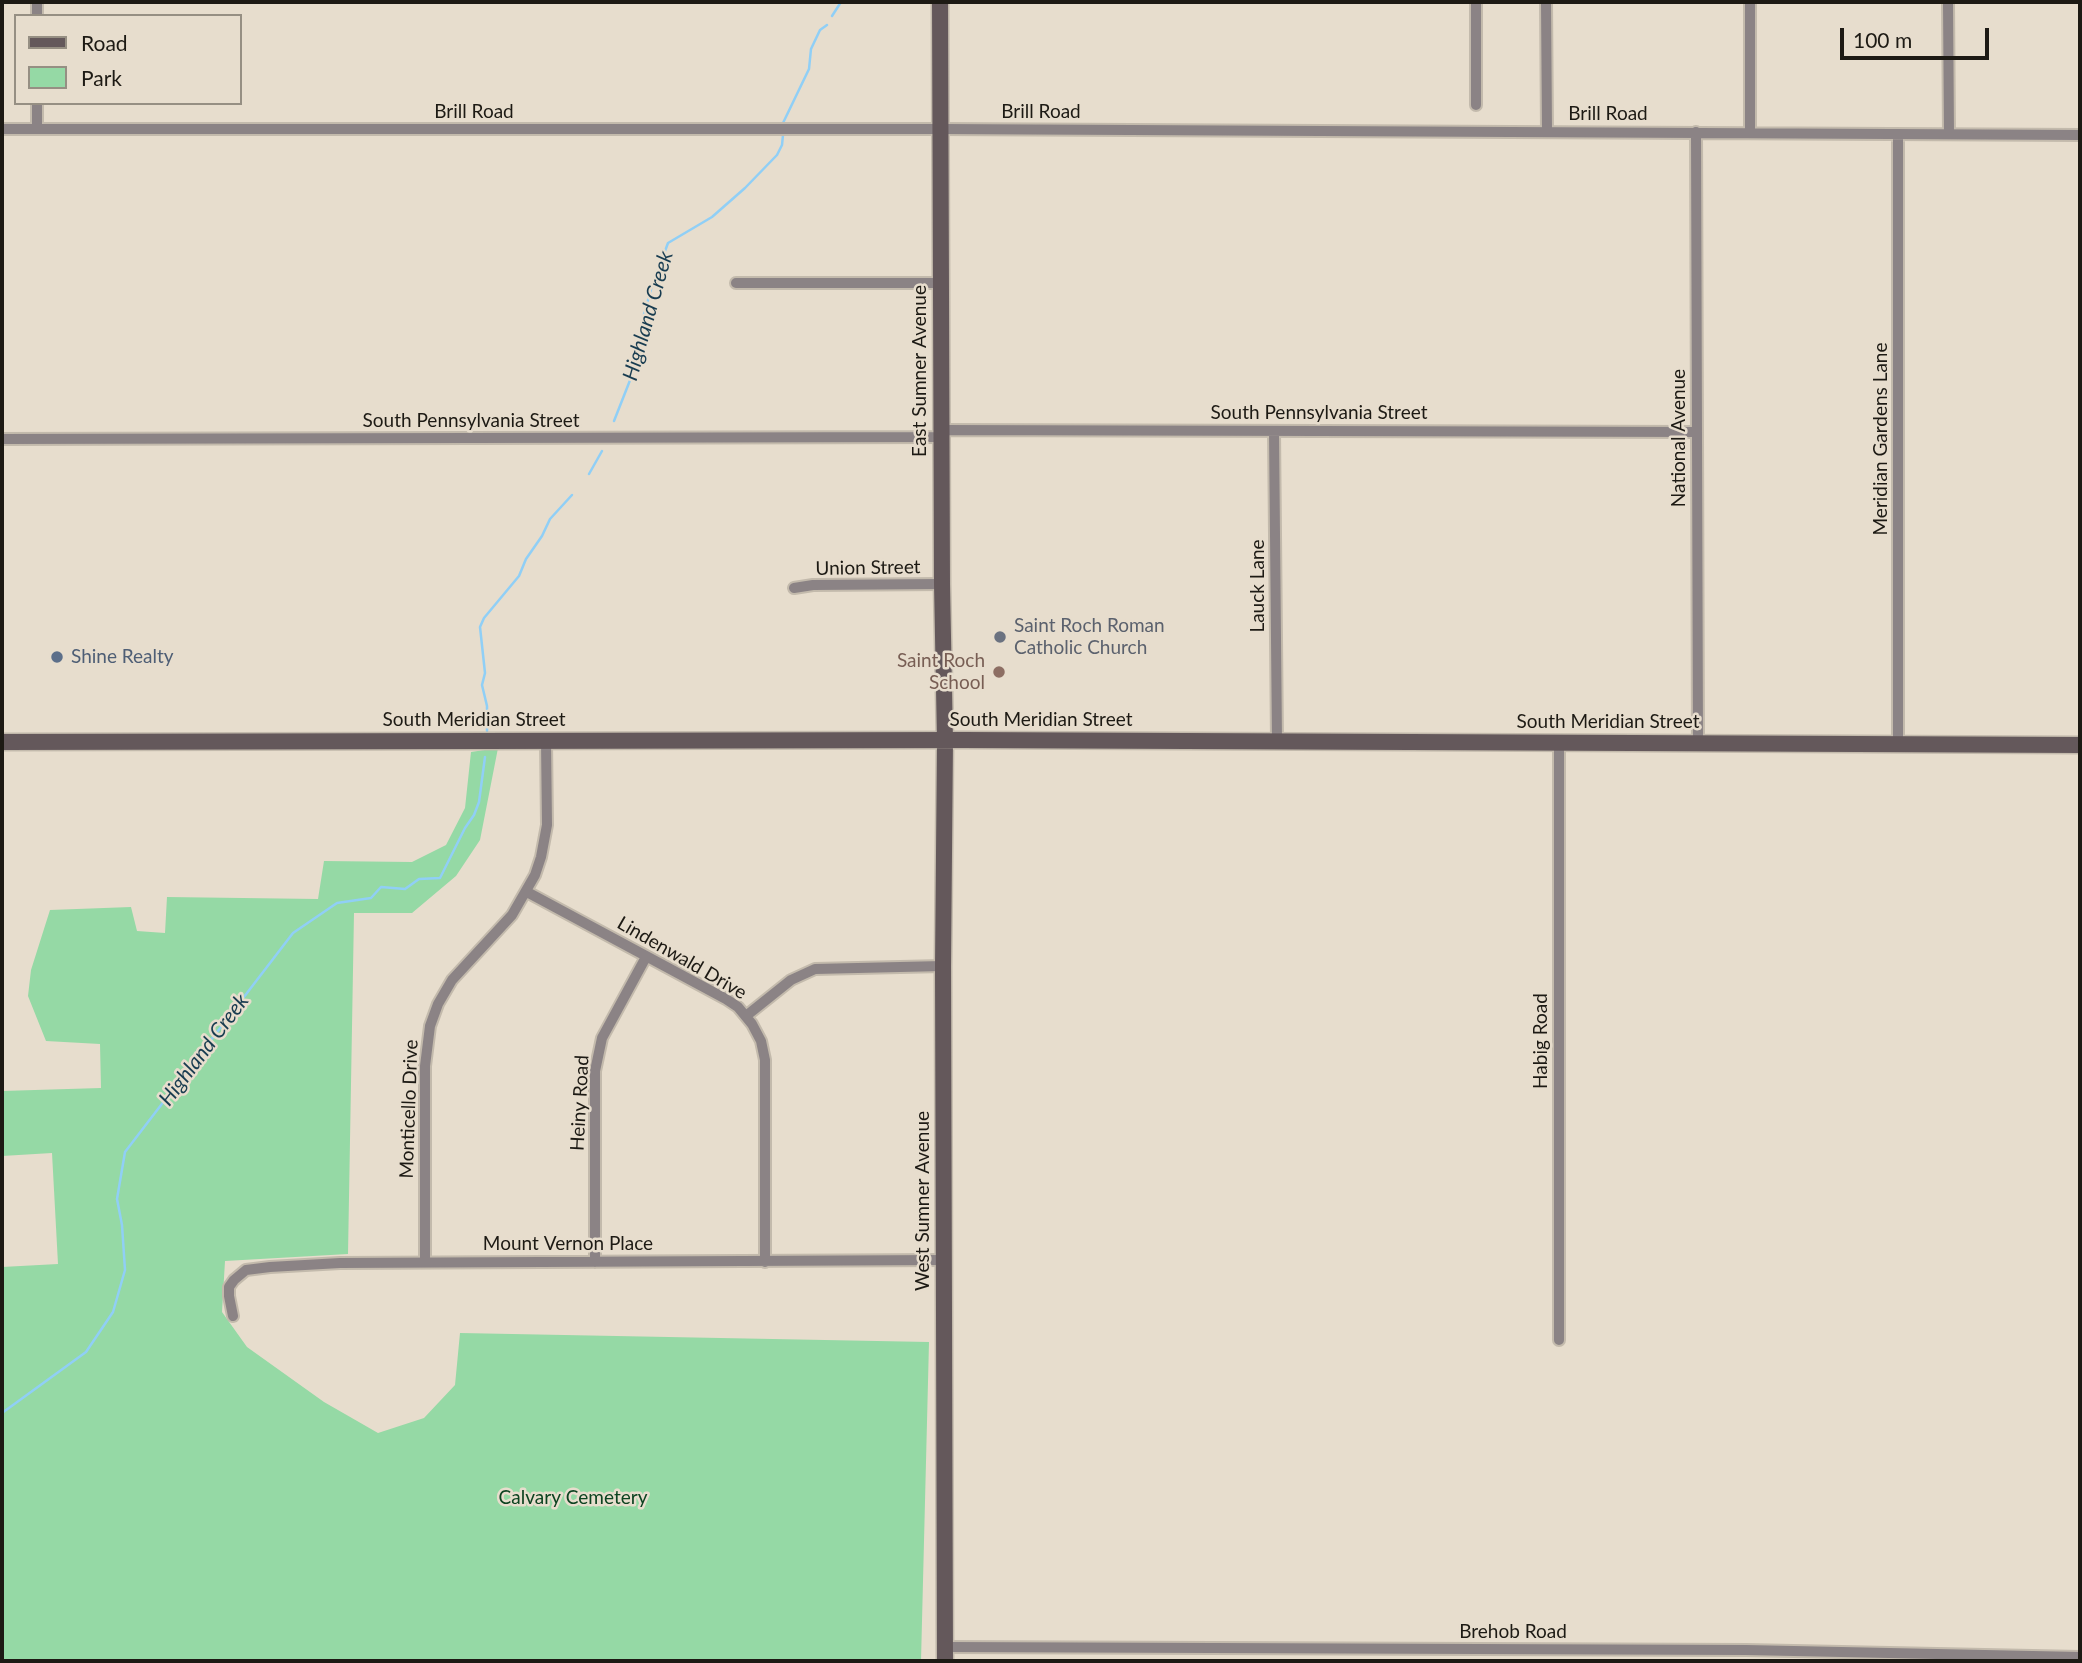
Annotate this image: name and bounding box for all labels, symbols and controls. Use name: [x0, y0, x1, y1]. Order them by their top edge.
legend: [14, 14, 242, 105]
scale bar: [1844, 14, 1993, 58]
text: 100 m: [1853, 27, 1912, 52]
text: Road: [81, 30, 128, 55]
text: Park: [81, 65, 122, 90]
street label: Brill Road: [434, 101, 514, 123]
street label: Brill Road: [1001, 101, 1081, 123]
street label: Brill Road: [1568, 103, 1648, 125]
water label: Highland Creek: [618, 248, 678, 384]
street label: East Sumner Avenue: [909, 285, 931, 457]
street label: Meridian Gardens Lane: [1870, 343, 1892, 535]
street label: National Avenue: [1668, 369, 1690, 507]
street label: South Pennsylvania Street: [1211, 402, 1427, 424]
street label: South Pennsylvania Street: [363, 410, 579, 432]
street label: Lauck Lane: [1247, 539, 1269, 633]
street label: Union Street: [815, 556, 921, 580]
place label: Saint Roch Roman Catholic Church: [1014, 615, 1165, 659]
marker: Saint Roch Roman Catholic Church: [992, 629, 1008, 645]
place label: Shine Realty: [71, 646, 174, 668]
marker: Shine Realty: [49, 649, 65, 665]
place label: Saint Roch School: [897, 650, 985, 694]
marker: Saint Roch School: [991, 664, 1007, 680]
street label: South Meridian Street: [383, 709, 565, 731]
street label: South Meridian Street: [950, 709, 1132, 731]
street label: South Meridian Street: [1517, 711, 1699, 733]
street label: Lindenwald Drive: [613, 912, 751, 1004]
water label: Highland Creek: [154, 989, 254, 1111]
street label: Habig Road: [1530, 993, 1552, 1089]
street label: Monticello Drive: [395, 1039, 423, 1179]
street label: Heiny Road: [566, 1054, 594, 1152]
street label: West Sumner Avenue: [912, 1111, 934, 1291]
street label: Mount Vernon Place: [483, 1233, 653, 1255]
park label: Calvary Cemetery: [499, 1487, 647, 1509]
street label: Brehob Road: [1459, 1621, 1567, 1643]

